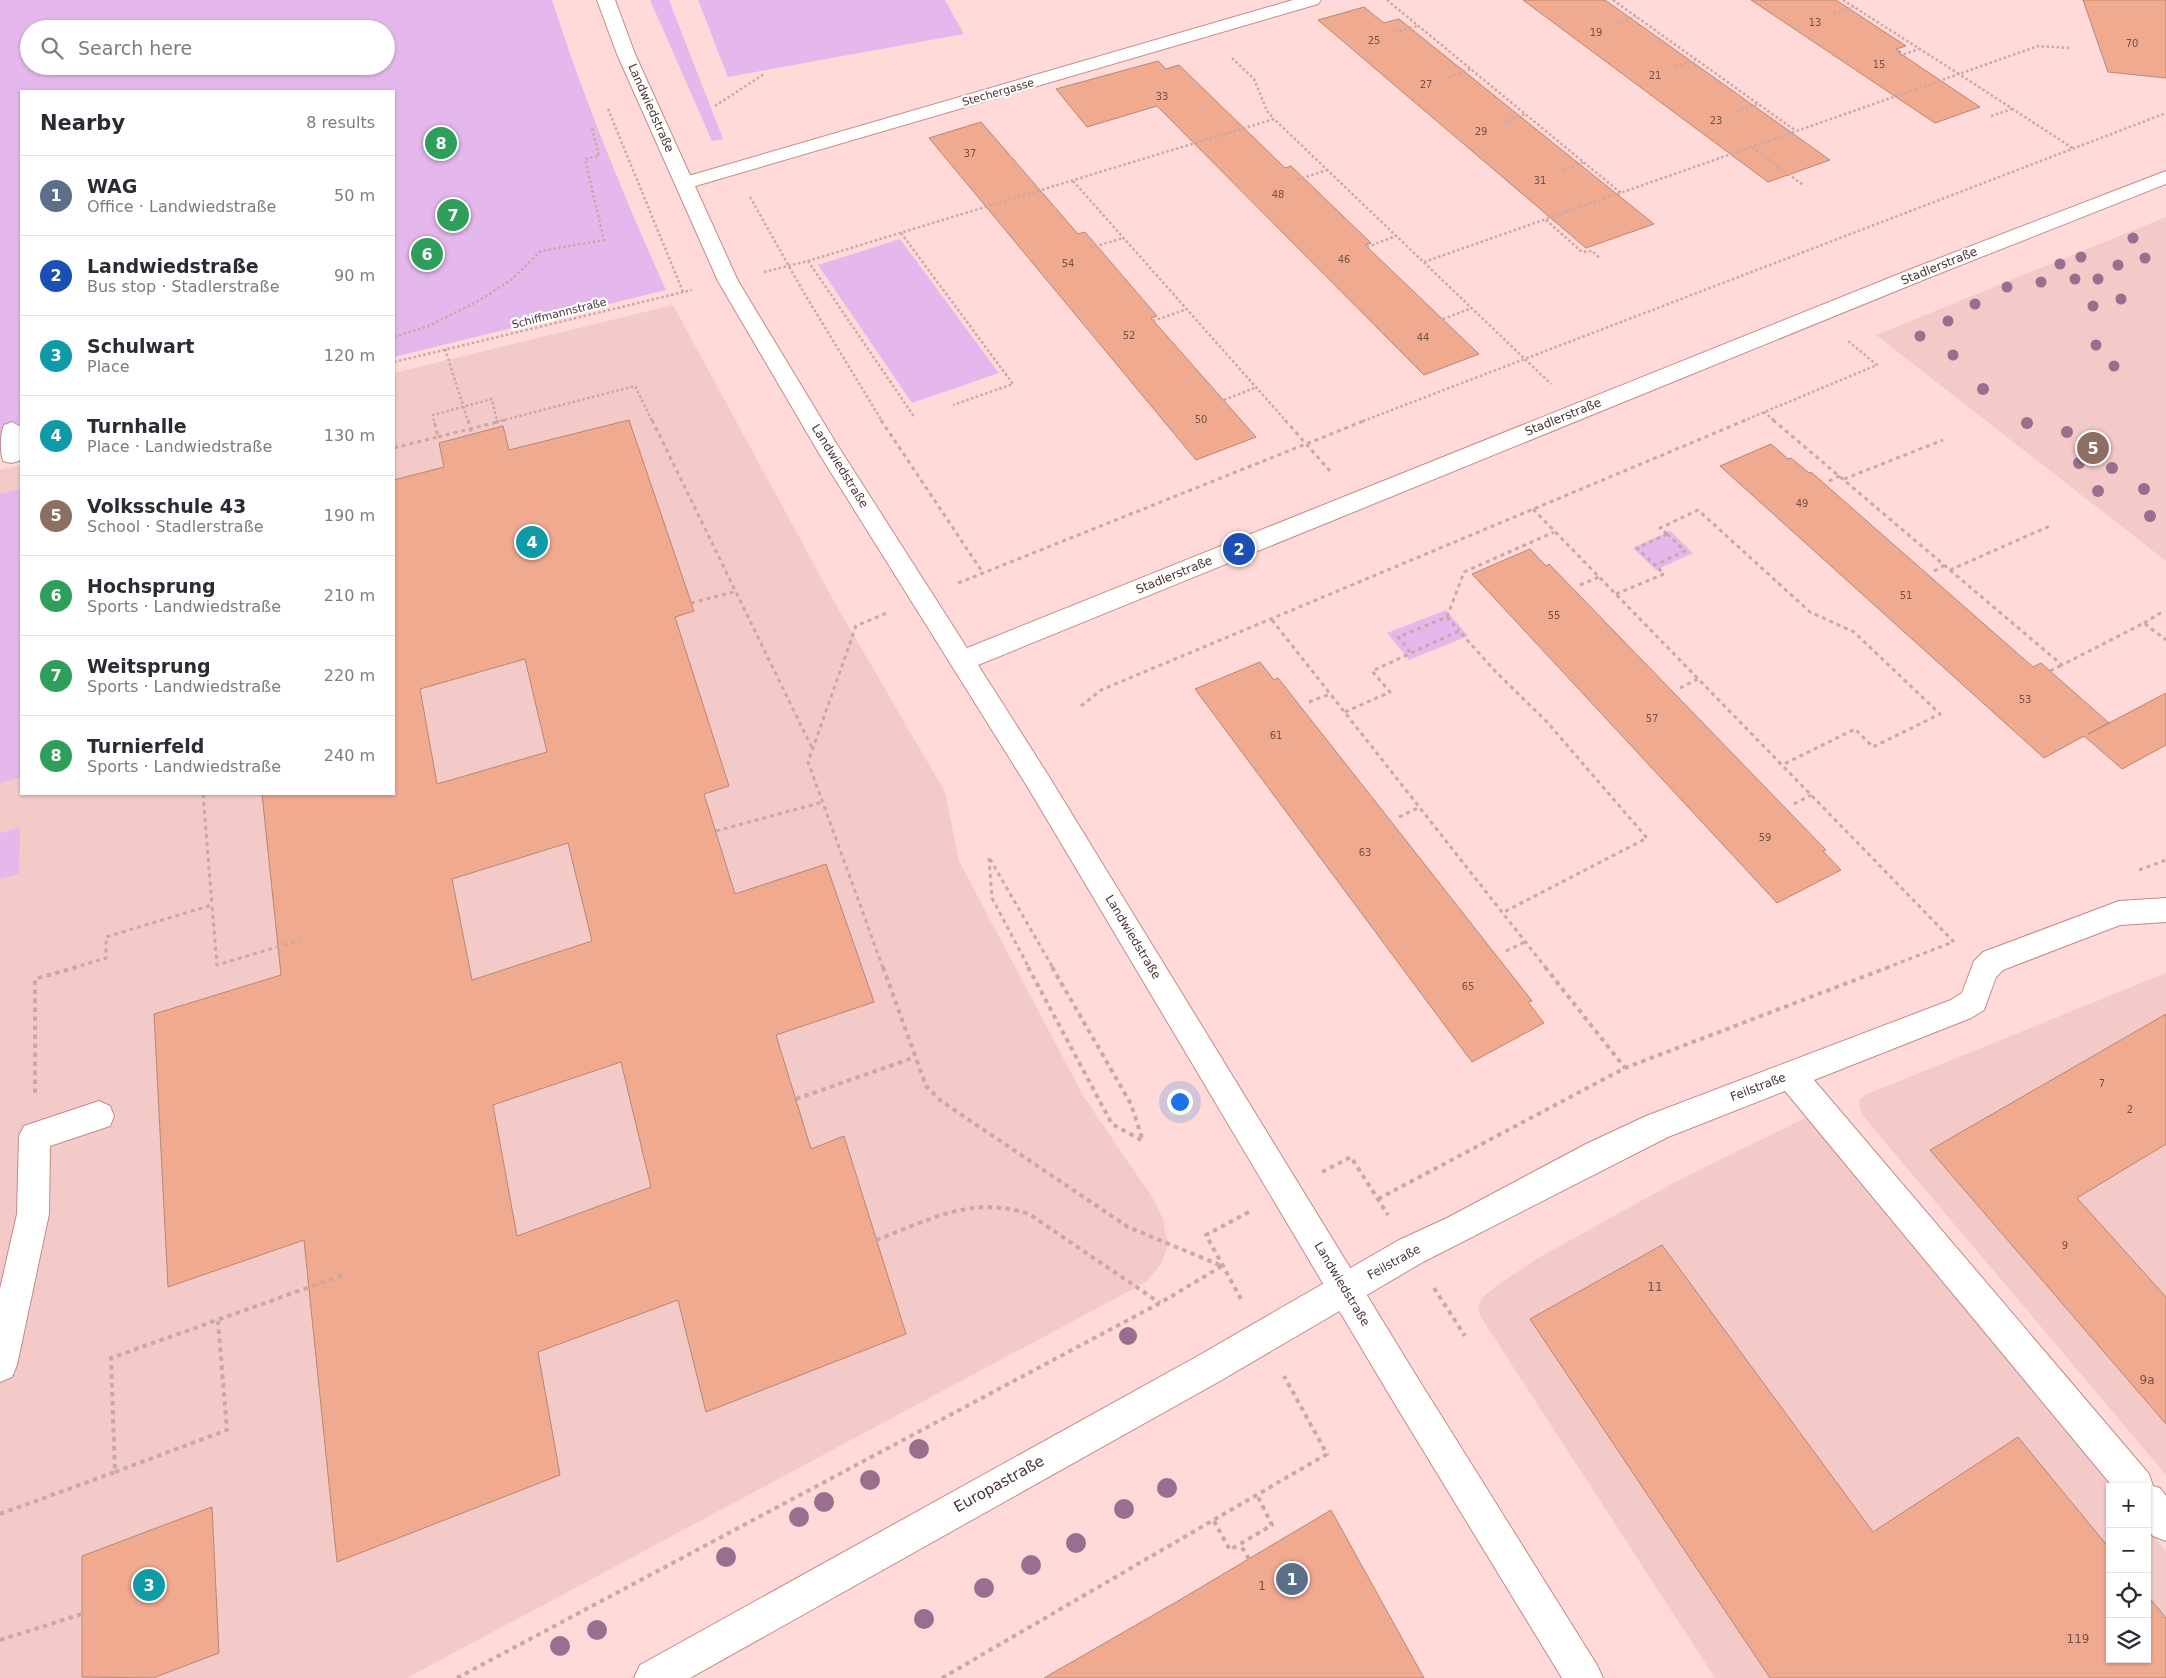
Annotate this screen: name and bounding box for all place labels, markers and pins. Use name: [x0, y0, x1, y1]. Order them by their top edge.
pin: 8: [425, 124, 457, 162]
pin: 7: [437, 196, 469, 234]
pin: 6: [411, 235, 443, 273]
pin: 5: [2077, 429, 2109, 467]
pin: 4: [516, 523, 548, 561]
pin: 2: [1223, 530, 1255, 568]
pin: 1: [1276, 1560, 1308, 1598]
pin: 3: [133, 1566, 165, 1604]

